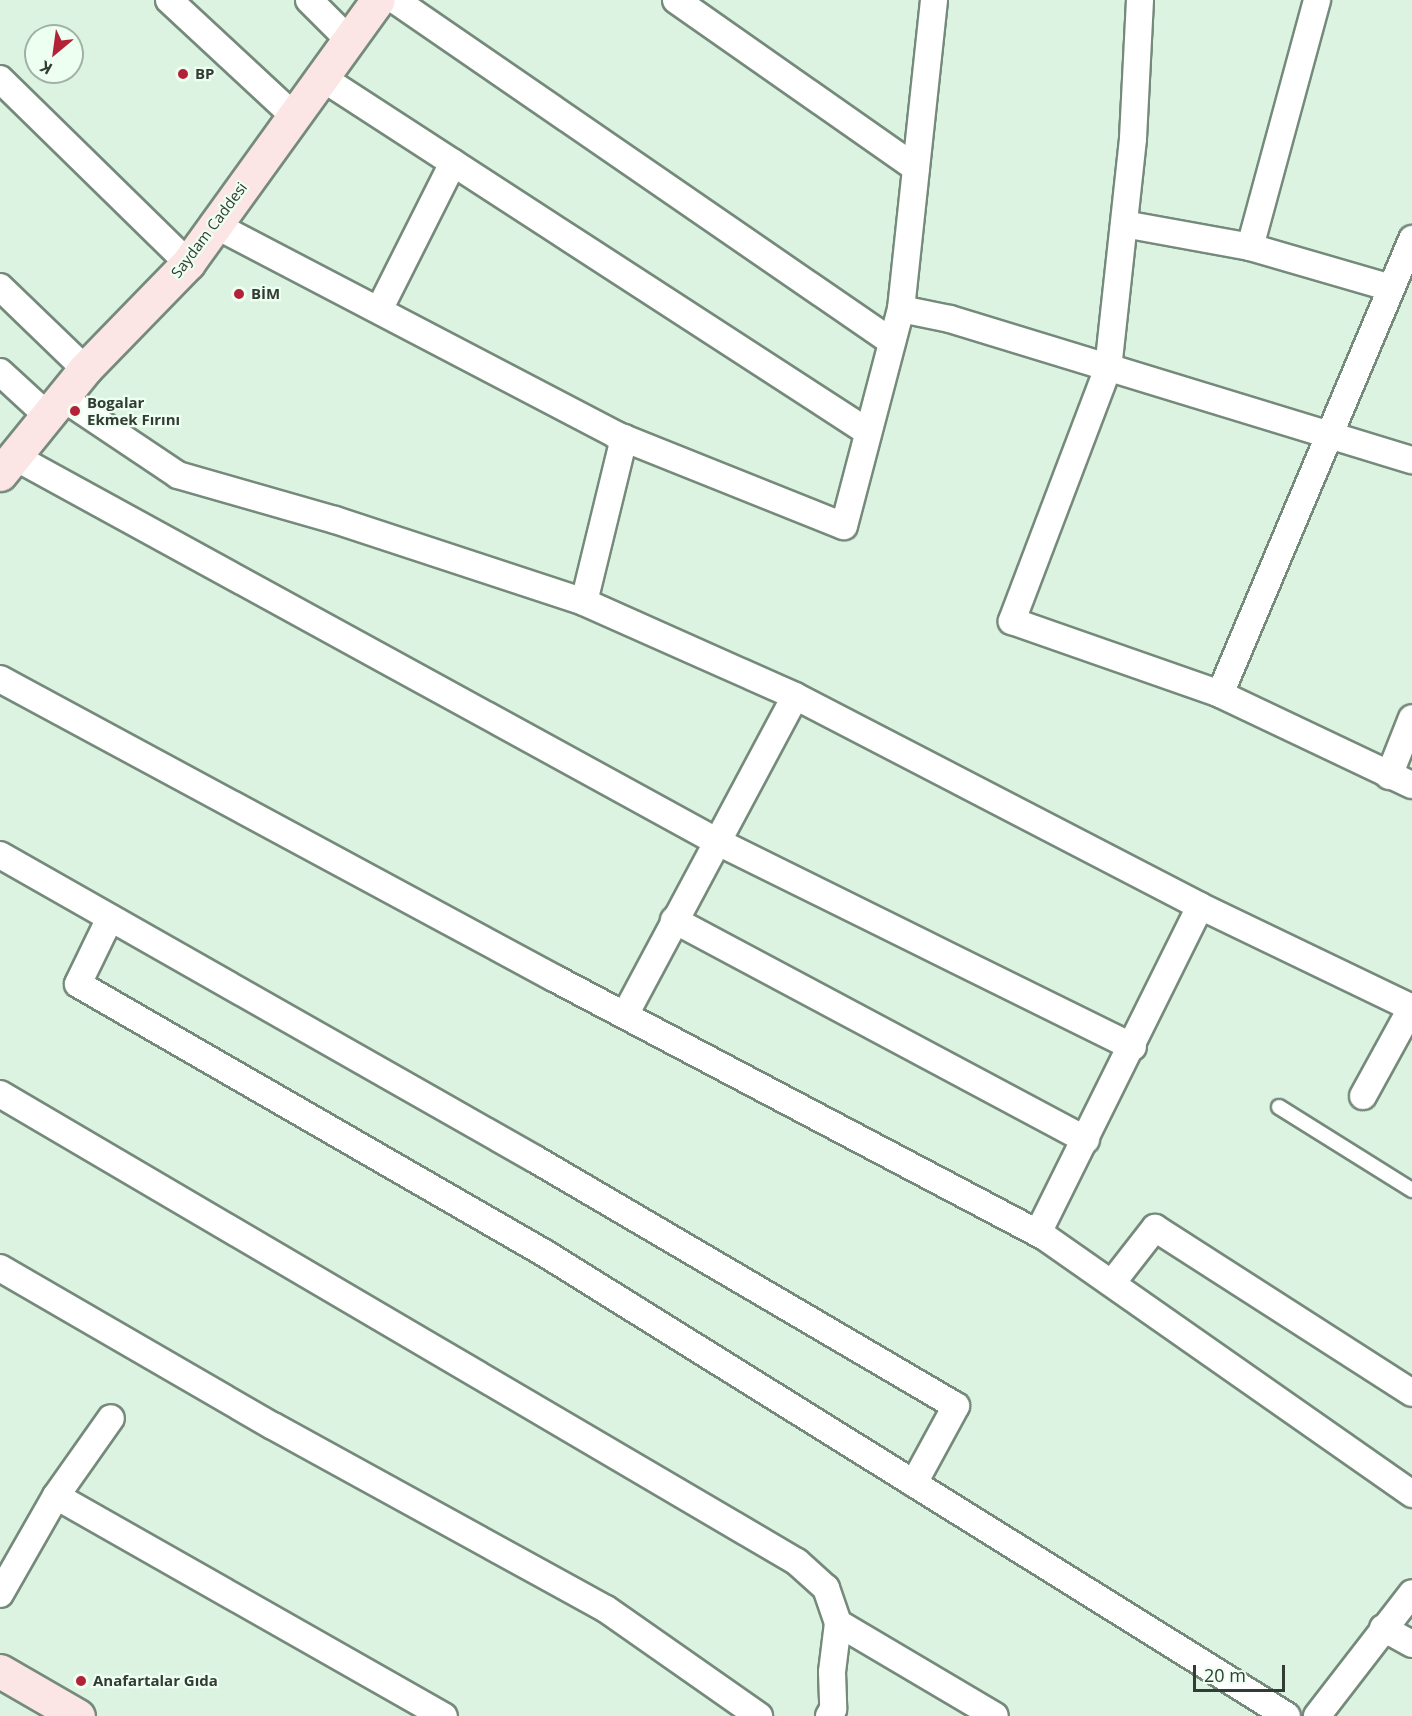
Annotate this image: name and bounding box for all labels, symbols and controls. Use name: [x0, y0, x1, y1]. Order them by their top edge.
north arrow: [24, 24, 84, 84]
text: K: [36, 56, 56, 80]
place label: BP: [195, 65, 214, 83]
marker: BP: [176, 67, 190, 81]
street label: Saydam Caddesi: [167, 179, 251, 281]
place label: BİM: [251, 285, 280, 303]
marker: BİM: [232, 287, 246, 301]
place label: Bogalar Ekmek Fırını: [87, 393, 180, 428]
marker: Bogalar Ekmek Fırını: [68, 404, 82, 418]
scale bar: [1196, 1653, 1288, 1691]
text: 20 m: [1204, 1663, 1246, 1687]
place label: Anafartalar Gıda: [93, 1672, 218, 1690]
marker: Anafartalar Gıda: [74, 1674, 88, 1688]

